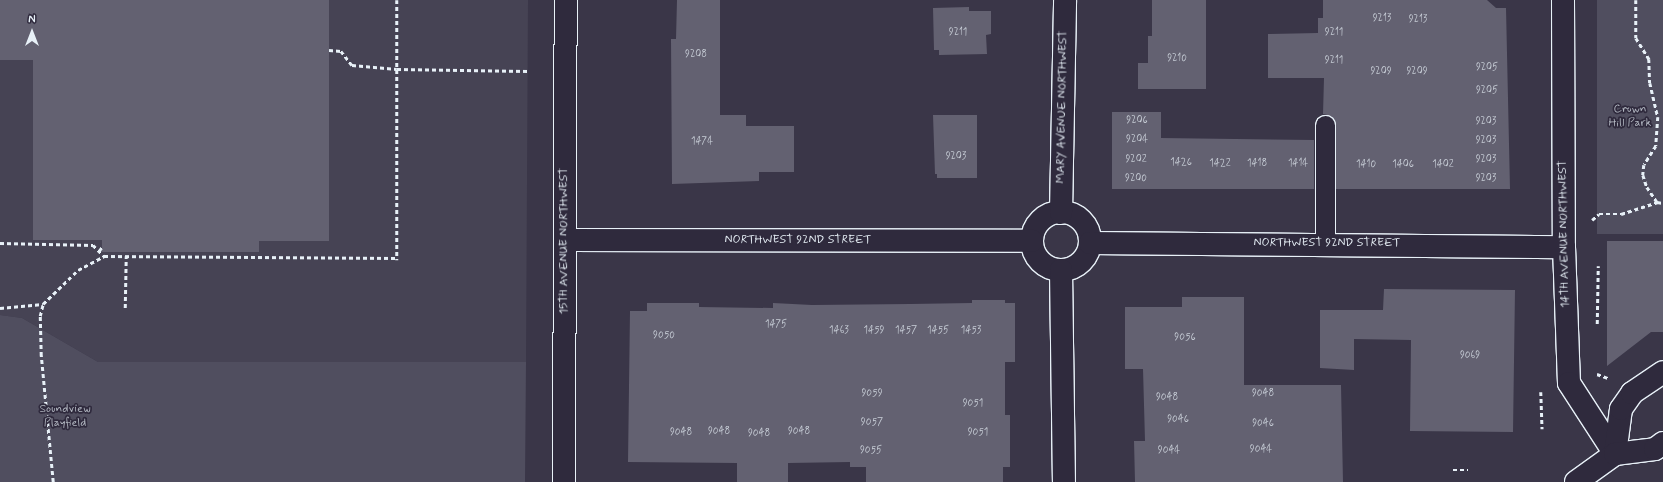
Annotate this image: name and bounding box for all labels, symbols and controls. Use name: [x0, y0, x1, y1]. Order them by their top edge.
north arrow: [12, 12, 52, 52]
text: N: [28, 13, 36, 27]
house number: 9213: [1373, 13, 1391, 25]
house number: 9213: [1409, 14, 1427, 26]
house number: 9211: [949, 27, 967, 39]
house number: 9211: [1325, 27, 1343, 39]
street label: MARY AVENUE NORTHWEST: [1054, 30, 1072, 184]
house number: 9208: [685, 49, 707, 61]
house number: 9210: [1167, 53, 1187, 65]
house number: 9211: [1325, 55, 1343, 67]
house number: 9205: [1476, 62, 1498, 74]
house number: 9209: [1370, 66, 1392, 78]
house number: 9209: [1406, 66, 1428, 78]
house number: 9205: [1476, 85, 1498, 97]
park label: Crown Hill Park: [1609, 103, 1651, 131]
house number: 9206: [1126, 115, 1148, 127]
house number: 9203: [1476, 116, 1496, 128]
house number: 9204: [1126, 134, 1148, 146]
house number: 9203: [1476, 135, 1496, 147]
house number: 1474: [691, 136, 713, 148]
house number: 9203: [946, 151, 966, 163]
house number: 9202: [1125, 154, 1147, 166]
house number: 9203: [1476, 154, 1496, 166]
house number: 1426: [1170, 157, 1192, 169]
house number: 1422: [1209, 158, 1231, 170]
house number: 1418: [1247, 158, 1267, 170]
house number: 1414: [1288, 158, 1308, 170]
house number: 1410: [1356, 159, 1376, 171]
house number: 1406: [1392, 159, 1414, 171]
house number: 1402: [1432, 159, 1454, 171]
street label: 14TH AVENUE NORTHWEST: [1557, 160, 1573, 308]
street label: 15TH AVENUE NORTHWEST: [558, 168, 572, 314]
house number: 9200: [1125, 173, 1147, 185]
house number: 9203: [1476, 173, 1496, 185]
street label: NORTHWEST 92ND STREET: [724, 234, 872, 248]
street label: NORTHWEST 92ND STREET: [1253, 237, 1401, 251]
house number: 1475: [765, 319, 787, 331]
house number: 1463: [829, 325, 849, 337]
house number: 1459: [863, 325, 885, 337]
house number: 1457: [895, 325, 917, 337]
house number: 1455: [927, 325, 949, 337]
house number: 1453: [961, 325, 981, 337]
house number: 9050: [653, 330, 675, 342]
house number: 9056: [1174, 332, 1196, 344]
house number: 9069: [1460, 350, 1480, 362]
house number: 9059: [861, 388, 883, 400]
house number: 9048: [1252, 388, 1274, 400]
house number: 9048: [1156, 392, 1178, 404]
house number: 9051: [963, 398, 983, 410]
park label: Soundview Playfield: [39, 403, 91, 431]
house number: 9046: [1167, 414, 1189, 426]
house number: 9057: [861, 417, 883, 429]
house number: 9046: [1252, 418, 1274, 430]
house number: 9048: [708, 426, 730, 438]
house number: 9048: [788, 426, 810, 438]
house number: 9048: [670, 427, 692, 439]
house number: 9051: [968, 427, 988, 439]
house number: 9048: [748, 428, 770, 440]
house number: 9044: [1250, 444, 1272, 456]
house number: 9055: [860, 445, 882, 457]
house number: 9044: [1158, 445, 1180, 457]

